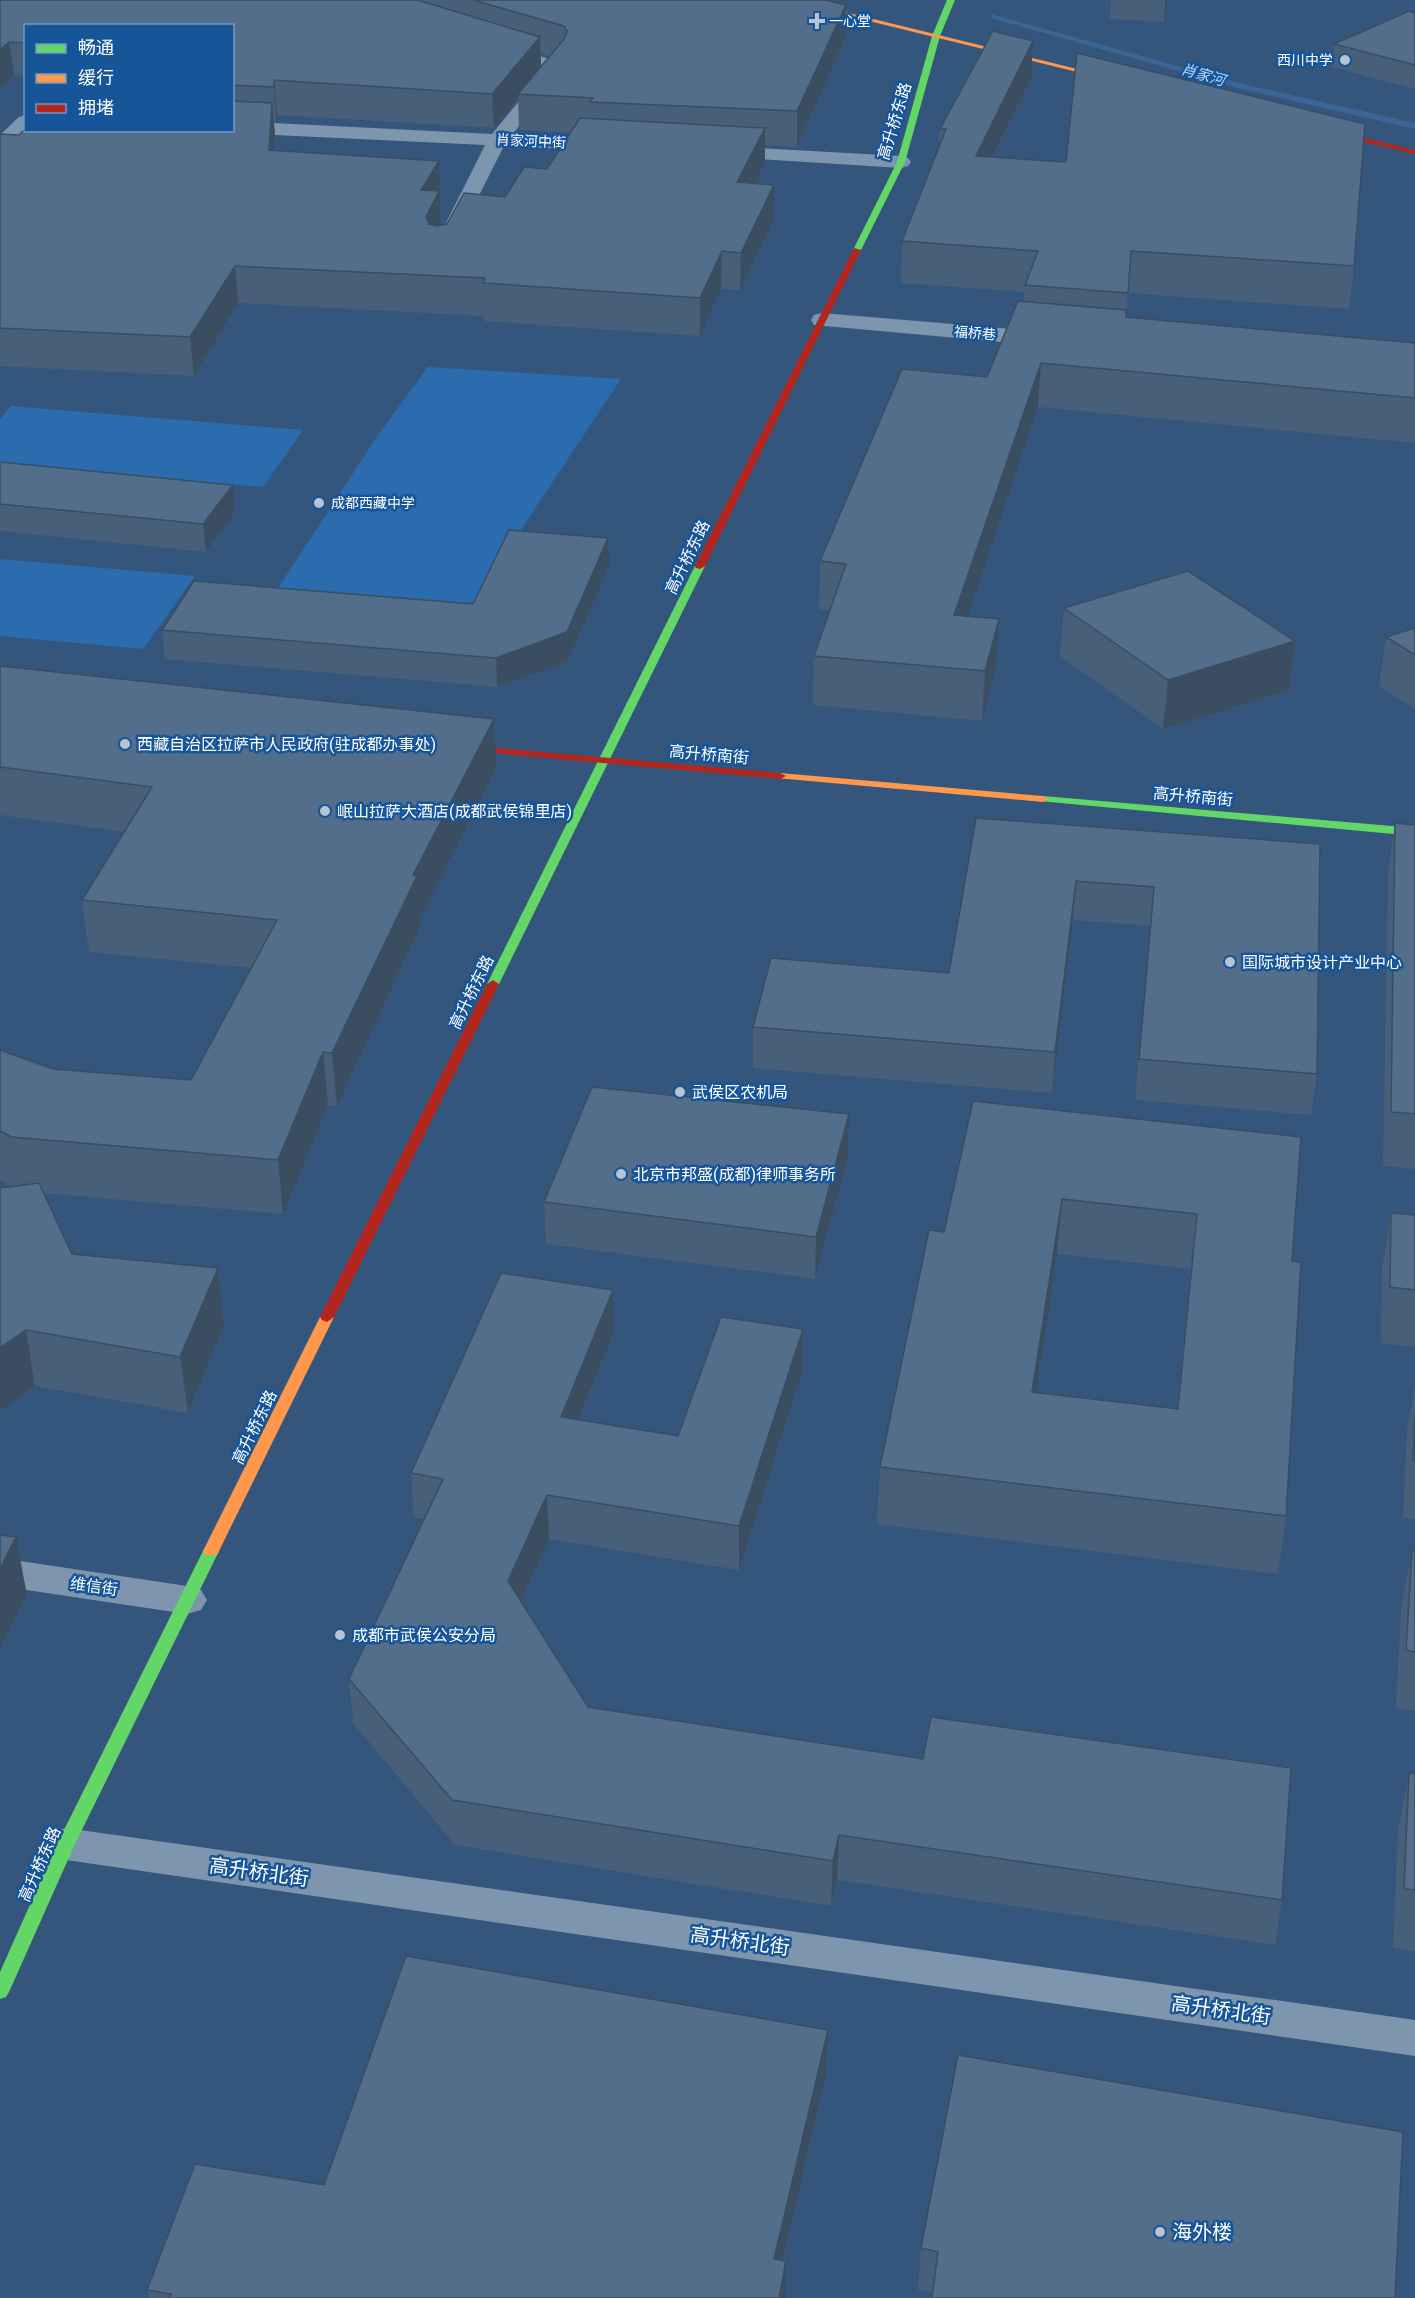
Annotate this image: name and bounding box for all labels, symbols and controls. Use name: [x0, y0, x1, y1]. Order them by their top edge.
place label: 一心堂: [829, 13, 871, 29]
marker: 一心堂: [810, 14, 824, 28]
legend: [24, 24, 234, 132]
text: 畅通: [78, 37, 114, 58]
place label: 西川中学: [1277, 52, 1333, 68]
marker: 西川中学: [1338, 53, 1352, 67]
water label: 肖家河: [1179, 60, 1230, 91]
text: 缓行: [78, 67, 114, 88]
street label: 高升桥东路: [874, 80, 915, 162]
text: 拥堵: [78, 97, 114, 118]
street label: 肖家河中街: [496, 131, 566, 151]
street label: 福桥巷: [953, 323, 997, 343]
place label: 成都西藏中学: [331, 495, 415, 511]
marker: 成都西藏中学: [312, 496, 326, 510]
street label: 高升桥东路: [661, 517, 714, 597]
place label: 西藏自治区拉萨市人民政府(驻成都办事处): [137, 735, 436, 754]
marker: 西藏自治区拉萨市人民政府(驻成都办事处): [118, 737, 132, 751]
street label: 高升桥南街: [668, 742, 750, 767]
street label: 高升桥南街: [1152, 784, 1234, 809]
place label: 岷山拉萨大酒店(成都武侯锦里店): [337, 802, 572, 821]
marker: 岷山拉萨大酒店(成都武侯锦里店): [318, 804, 332, 818]
street label: 高升桥东路: [445, 952, 498, 1032]
place label: 国际城市设计产业中心: [1242, 953, 1402, 972]
marker: 国际城市设计产业中心: [1223, 955, 1237, 969]
place label: 武侯区农机局: [692, 1083, 788, 1102]
marker: 武侯区农机局: [673, 1085, 687, 1099]
place label: 北京市邦盛(成都)律师事务所: [633, 1165, 836, 1184]
marker: 北京市邦盛(成都)律师事务所: [614, 1167, 628, 1181]
street label: 高升桥东路: [228, 1387, 281, 1467]
street label: 维信街: [69, 1574, 119, 1599]
place label: 成都市武侯公安分局: [352, 1626, 496, 1645]
marker: 成都市武侯公安分局: [333, 1628, 347, 1642]
street label: 高升桥东路: [15, 1824, 64, 1905]
street label: 高升桥北街: [208, 1853, 310, 1891]
street label: 高升桥北街: [689, 1922, 791, 1960]
street label: 高升桥北街: [1170, 1991, 1272, 2029]
place label: 海外楼: [1172, 2220, 1232, 2244]
marker: 海外楼: [1153, 2225, 1167, 2239]

